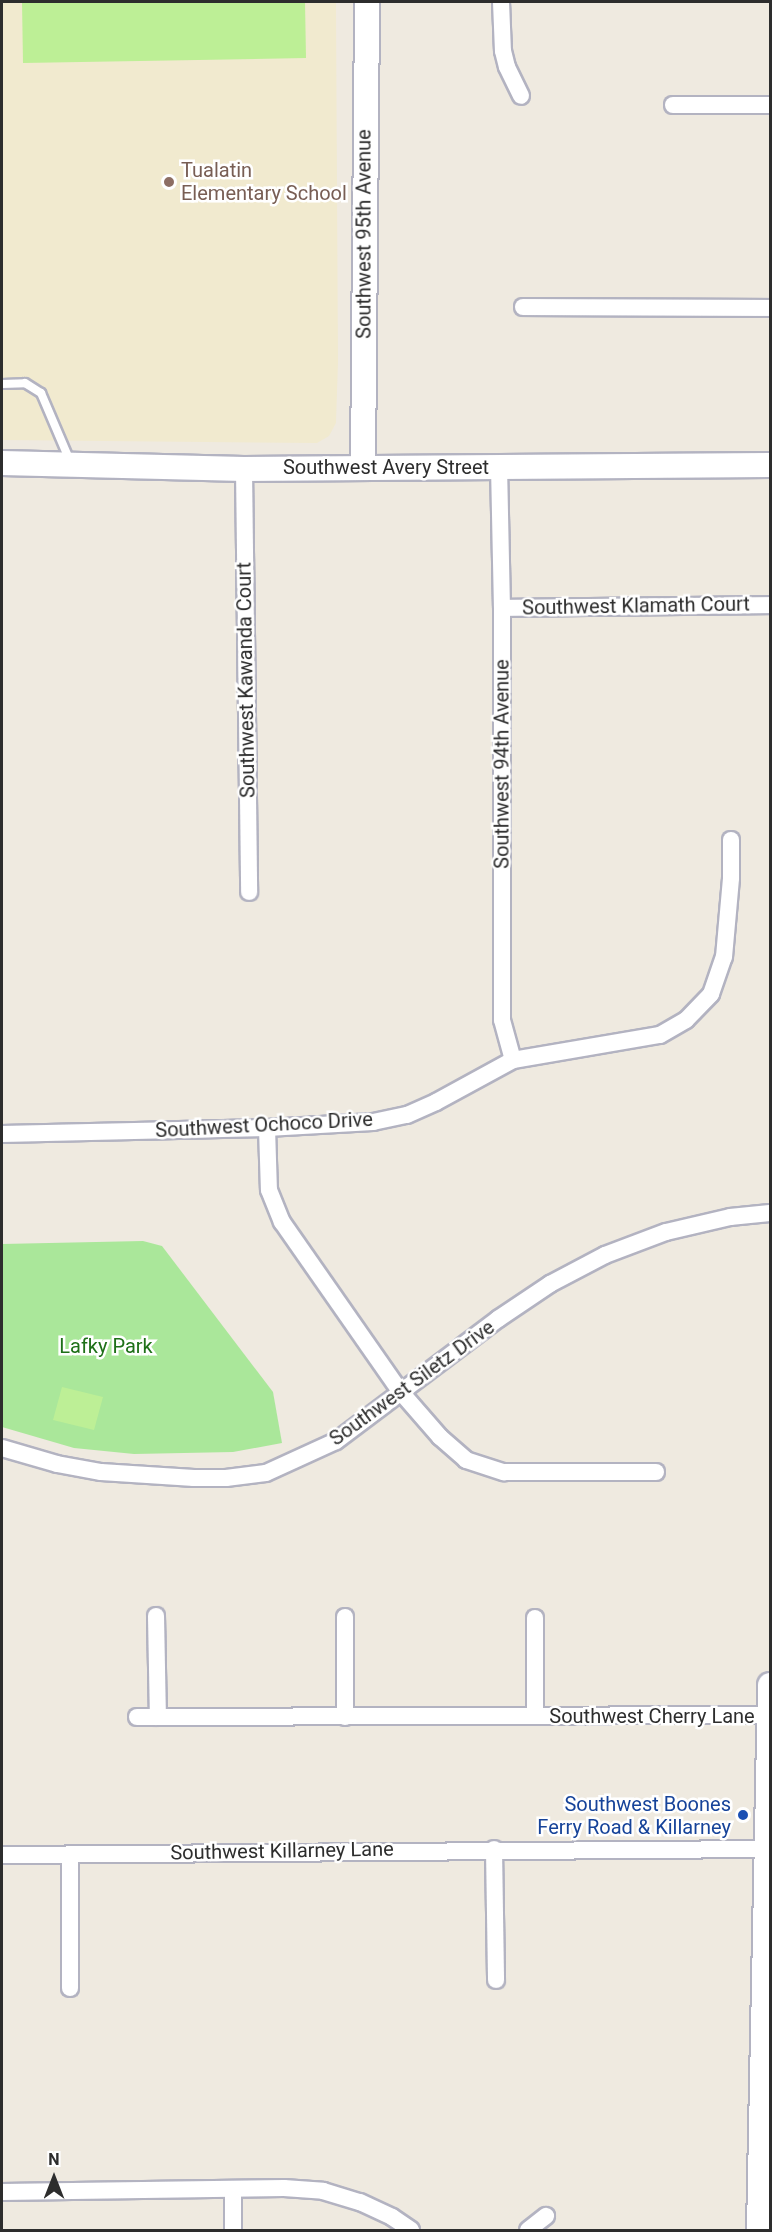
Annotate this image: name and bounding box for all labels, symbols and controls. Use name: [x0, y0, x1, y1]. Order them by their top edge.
street label: Southwest 95th Avenue: [352, 129, 376, 339]
place label: Tualatin Elementary School: [181, 158, 347, 205]
marker: Tualatin Elementary School: [162, 175, 176, 189]
street label: Southwest Avery Street: [283, 455, 489, 479]
street label: Southwest Kawanda Court: [232, 562, 260, 798]
street label: Southwest Klamath Court: [522, 592, 750, 620]
street label: Southwest 94th Avenue: [490, 659, 514, 869]
street label: Southwest Ochoco Drive: [155, 1107, 373, 1143]
street label: Southwest Siletz Drive: [325, 1315, 499, 1451]
park label: Lafky Park: [59, 1334, 153, 1358]
street label: Southwest Cherry Lane: [549, 1704, 755, 1728]
place label: Southwest Boones Ferry Road & Killarney: [537, 1792, 731, 1839]
marker: Southwest Boones Ferry Road & Killarney: [736, 1808, 750, 1822]
street label: Southwest Killarney Lane: [170, 1837, 394, 1865]
north arrow: [24, 2148, 84, 2208]
text: N: [48, 2150, 60, 2169]

